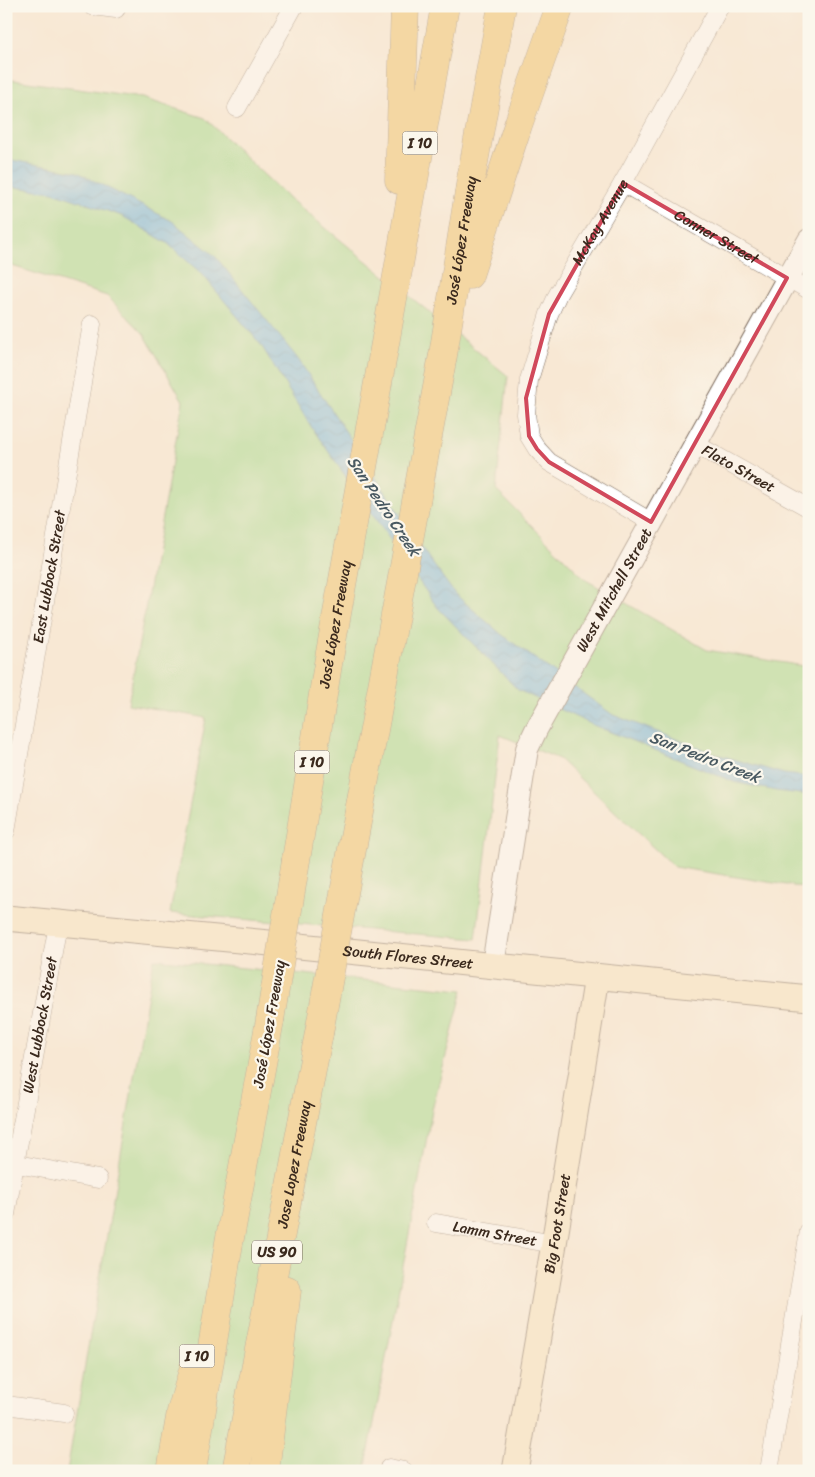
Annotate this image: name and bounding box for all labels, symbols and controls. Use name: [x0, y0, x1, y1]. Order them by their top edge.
road number: I 10: [402, 132, 438, 154]
street label: José López Freeway: [438, 174, 484, 307]
street label: McKay Avenue: [565, 174, 636, 270]
street label: Conner Street: [669, 202, 765, 272]
street label: Flato Street: [697, 437, 781, 500]
water label: San Pedro Creek: [339, 450, 430, 565]
street label: East Lubbock Street: [25, 507, 73, 645]
street label: West Mitchell Street: [569, 523, 659, 657]
street label: José López Freeway: [311, 558, 359, 691]
water label: San Pedro Creek: [645, 723, 767, 792]
road number: I 10: [294, 750, 330, 774]
street label: South Flores Street: [342, 937, 475, 977]
street label: West Lubbock Street: [15, 954, 65, 1095]
street label: José López Freeway: [245, 958, 293, 1091]
street label: Jose Lopez Freeway: [269, 1098, 319, 1231]
street label: Big Foot Street: [536, 1171, 578, 1276]
street label: Lamm Street: [451, 1213, 540, 1254]
road number: US 90: [252, 1240, 302, 1264]
road number: I 10: [180, 1344, 214, 1368]

